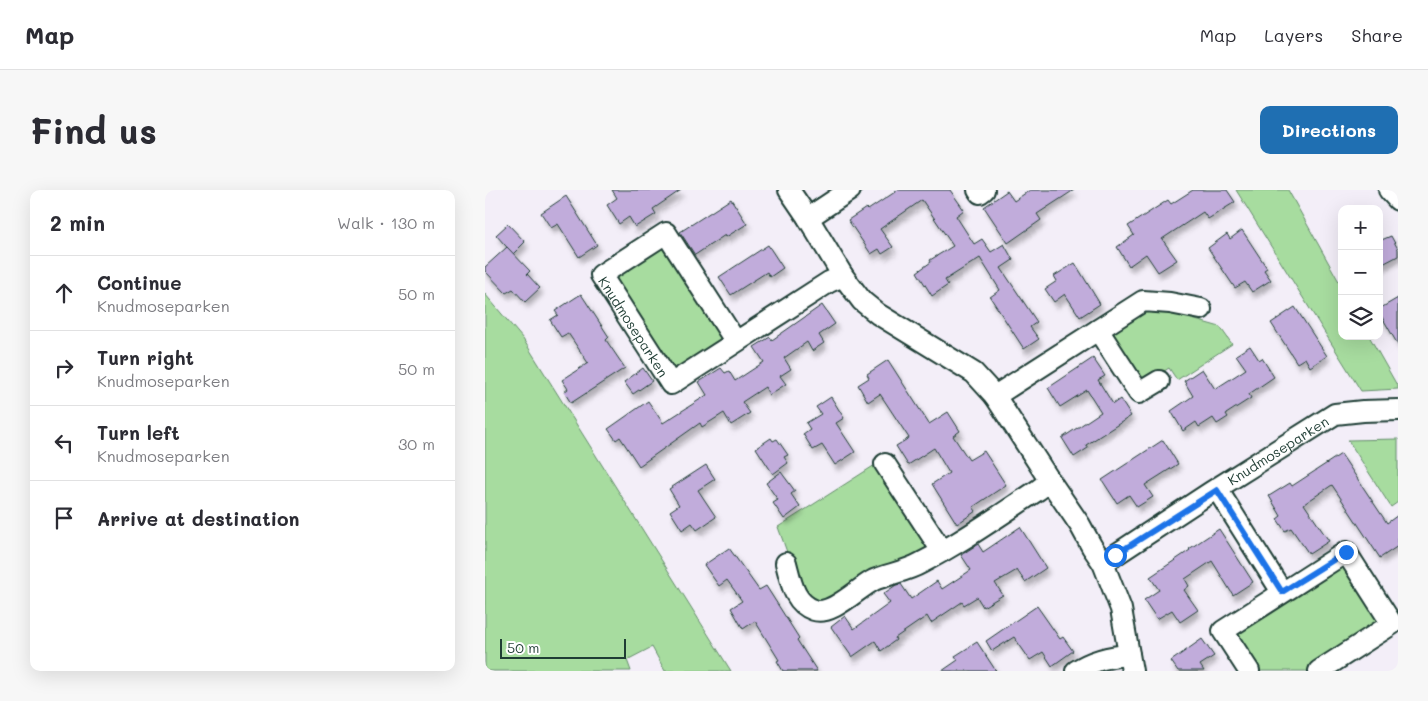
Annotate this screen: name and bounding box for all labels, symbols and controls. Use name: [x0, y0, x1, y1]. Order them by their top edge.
text: Map: [25, 19, 74, 50]
text: Map: [1200, 23, 1236, 47]
text: Layers: [1264, 23, 1323, 47]
text: Share: [1351, 23, 1403, 47]
button: Directions: [1260, 106, 1398, 154]
text: Find us: [30, 107, 157, 153]
map controls: [1338, 205, 1383, 340]
button: +: [1338, 205, 1383, 250]
text: 2 min: [50, 209, 105, 236]
text: Walk · 130 m: [337, 212, 435, 233]
button: −: [1338, 250, 1383, 295]
text: Continue: [97, 270, 182, 295]
street label: Knudmoseparken: [595, 272, 673, 380]
icon: ahead: [50, 279, 78, 307]
text: 50 m: [398, 283, 435, 304]
text: Knudmoseparken: [97, 295, 230, 316]
button: layers: [1338, 295, 1383, 340]
text: Turn right: [97, 345, 194, 370]
icon: right: [50, 354, 78, 382]
text: 50 m: [398, 358, 435, 379]
text: Knudmoseparken: [97, 370, 230, 391]
street label: Knudmoseparken: [1223, 411, 1332, 489]
text: Turn left: [97, 420, 180, 445]
icon: left: [50, 429, 78, 457]
text: 30 m: [398, 433, 435, 454]
text: Knudmoseparken: [97, 445, 230, 466]
icon: arrive: [50, 504, 78, 532]
text: Arrive at destination: [97, 506, 300, 531]
route end: [1335, 541, 1358, 564]
route start: [1104, 544, 1127, 567]
scale bar: [500, 636, 626, 659]
text: 50 m: [507, 638, 539, 657]

